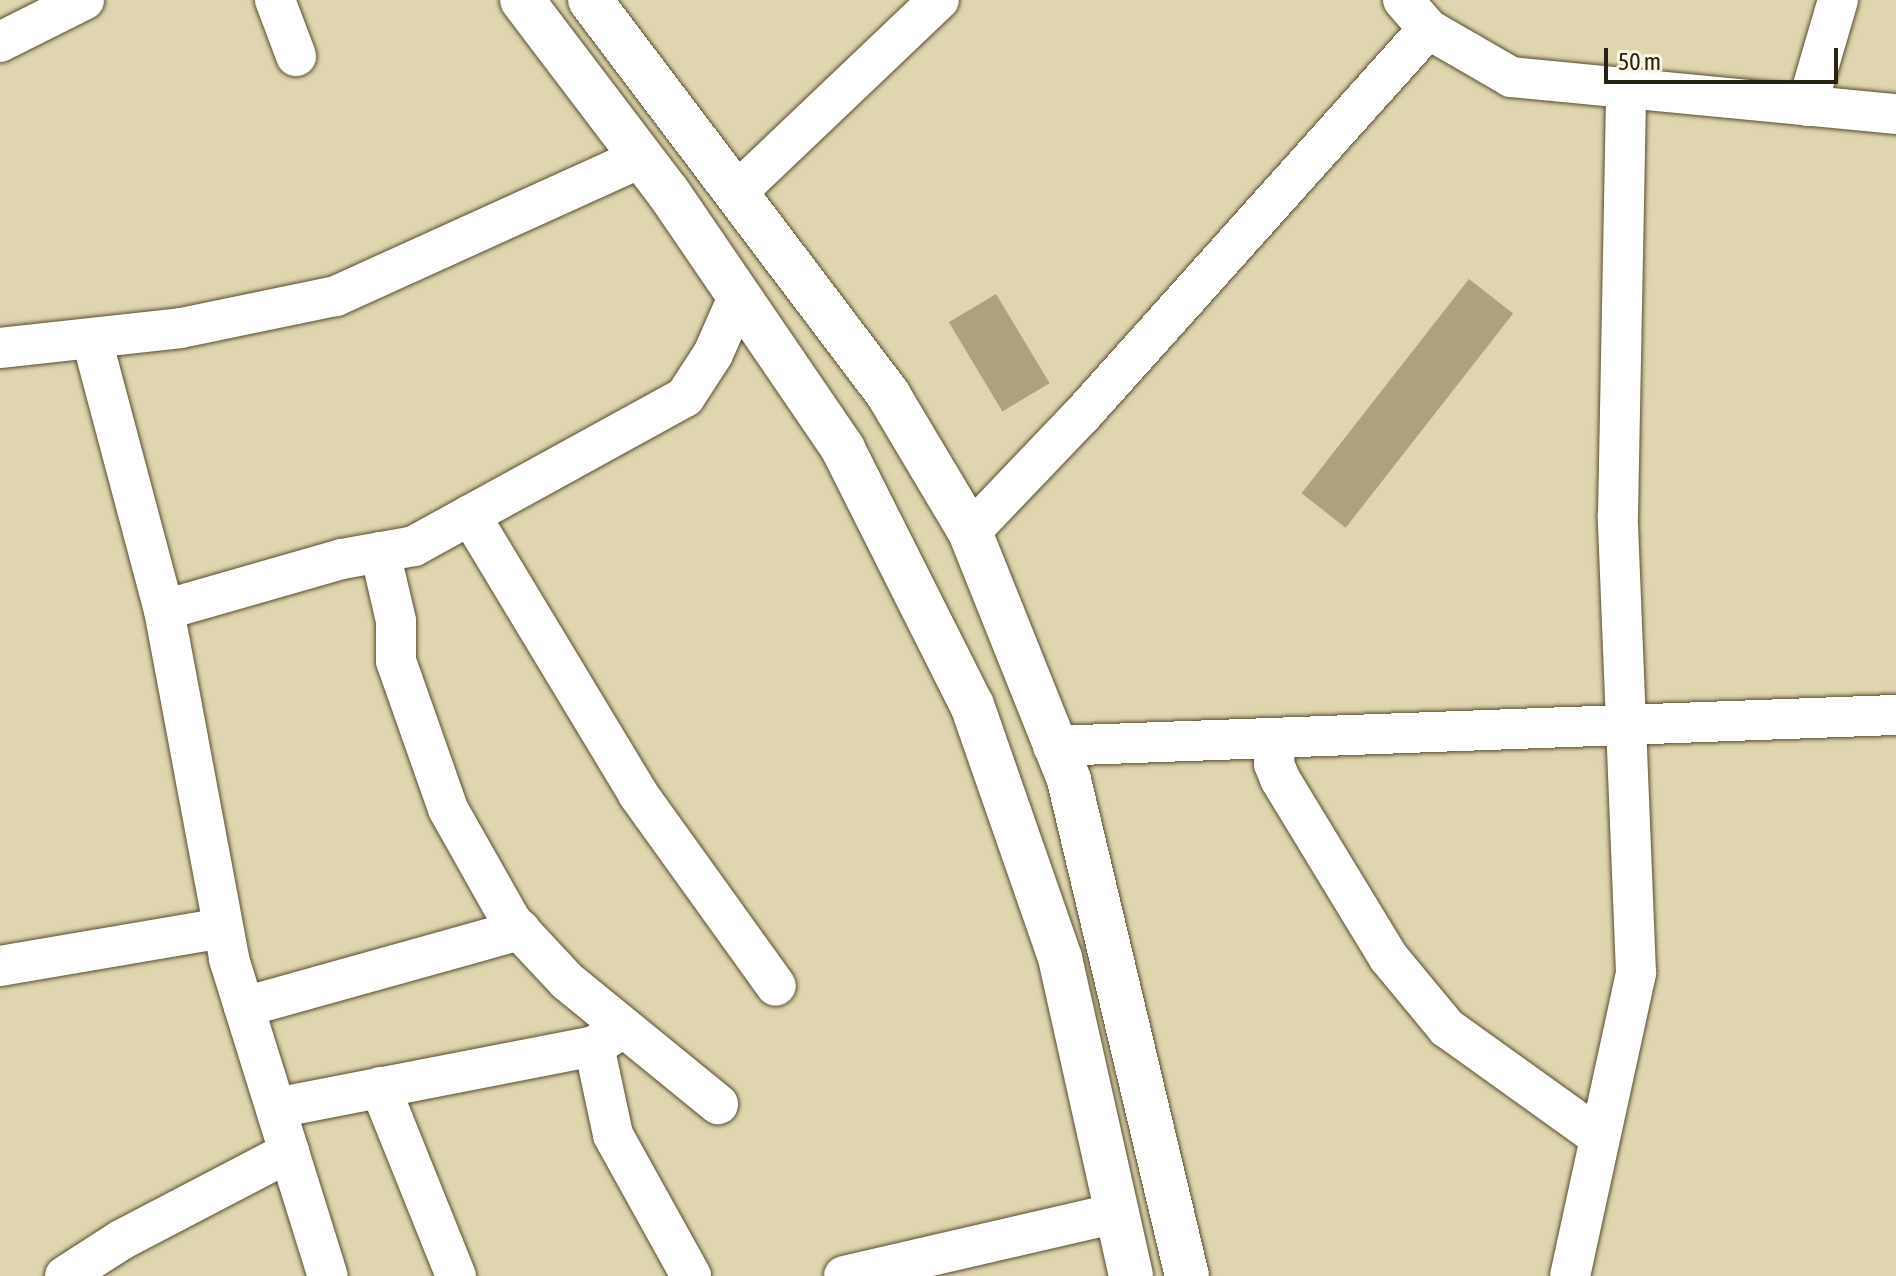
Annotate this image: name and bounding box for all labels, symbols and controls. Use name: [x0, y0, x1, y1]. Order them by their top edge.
scale bar: [1608, 32, 1842, 82]
text: 50 m: [1618, 48, 1661, 75]

